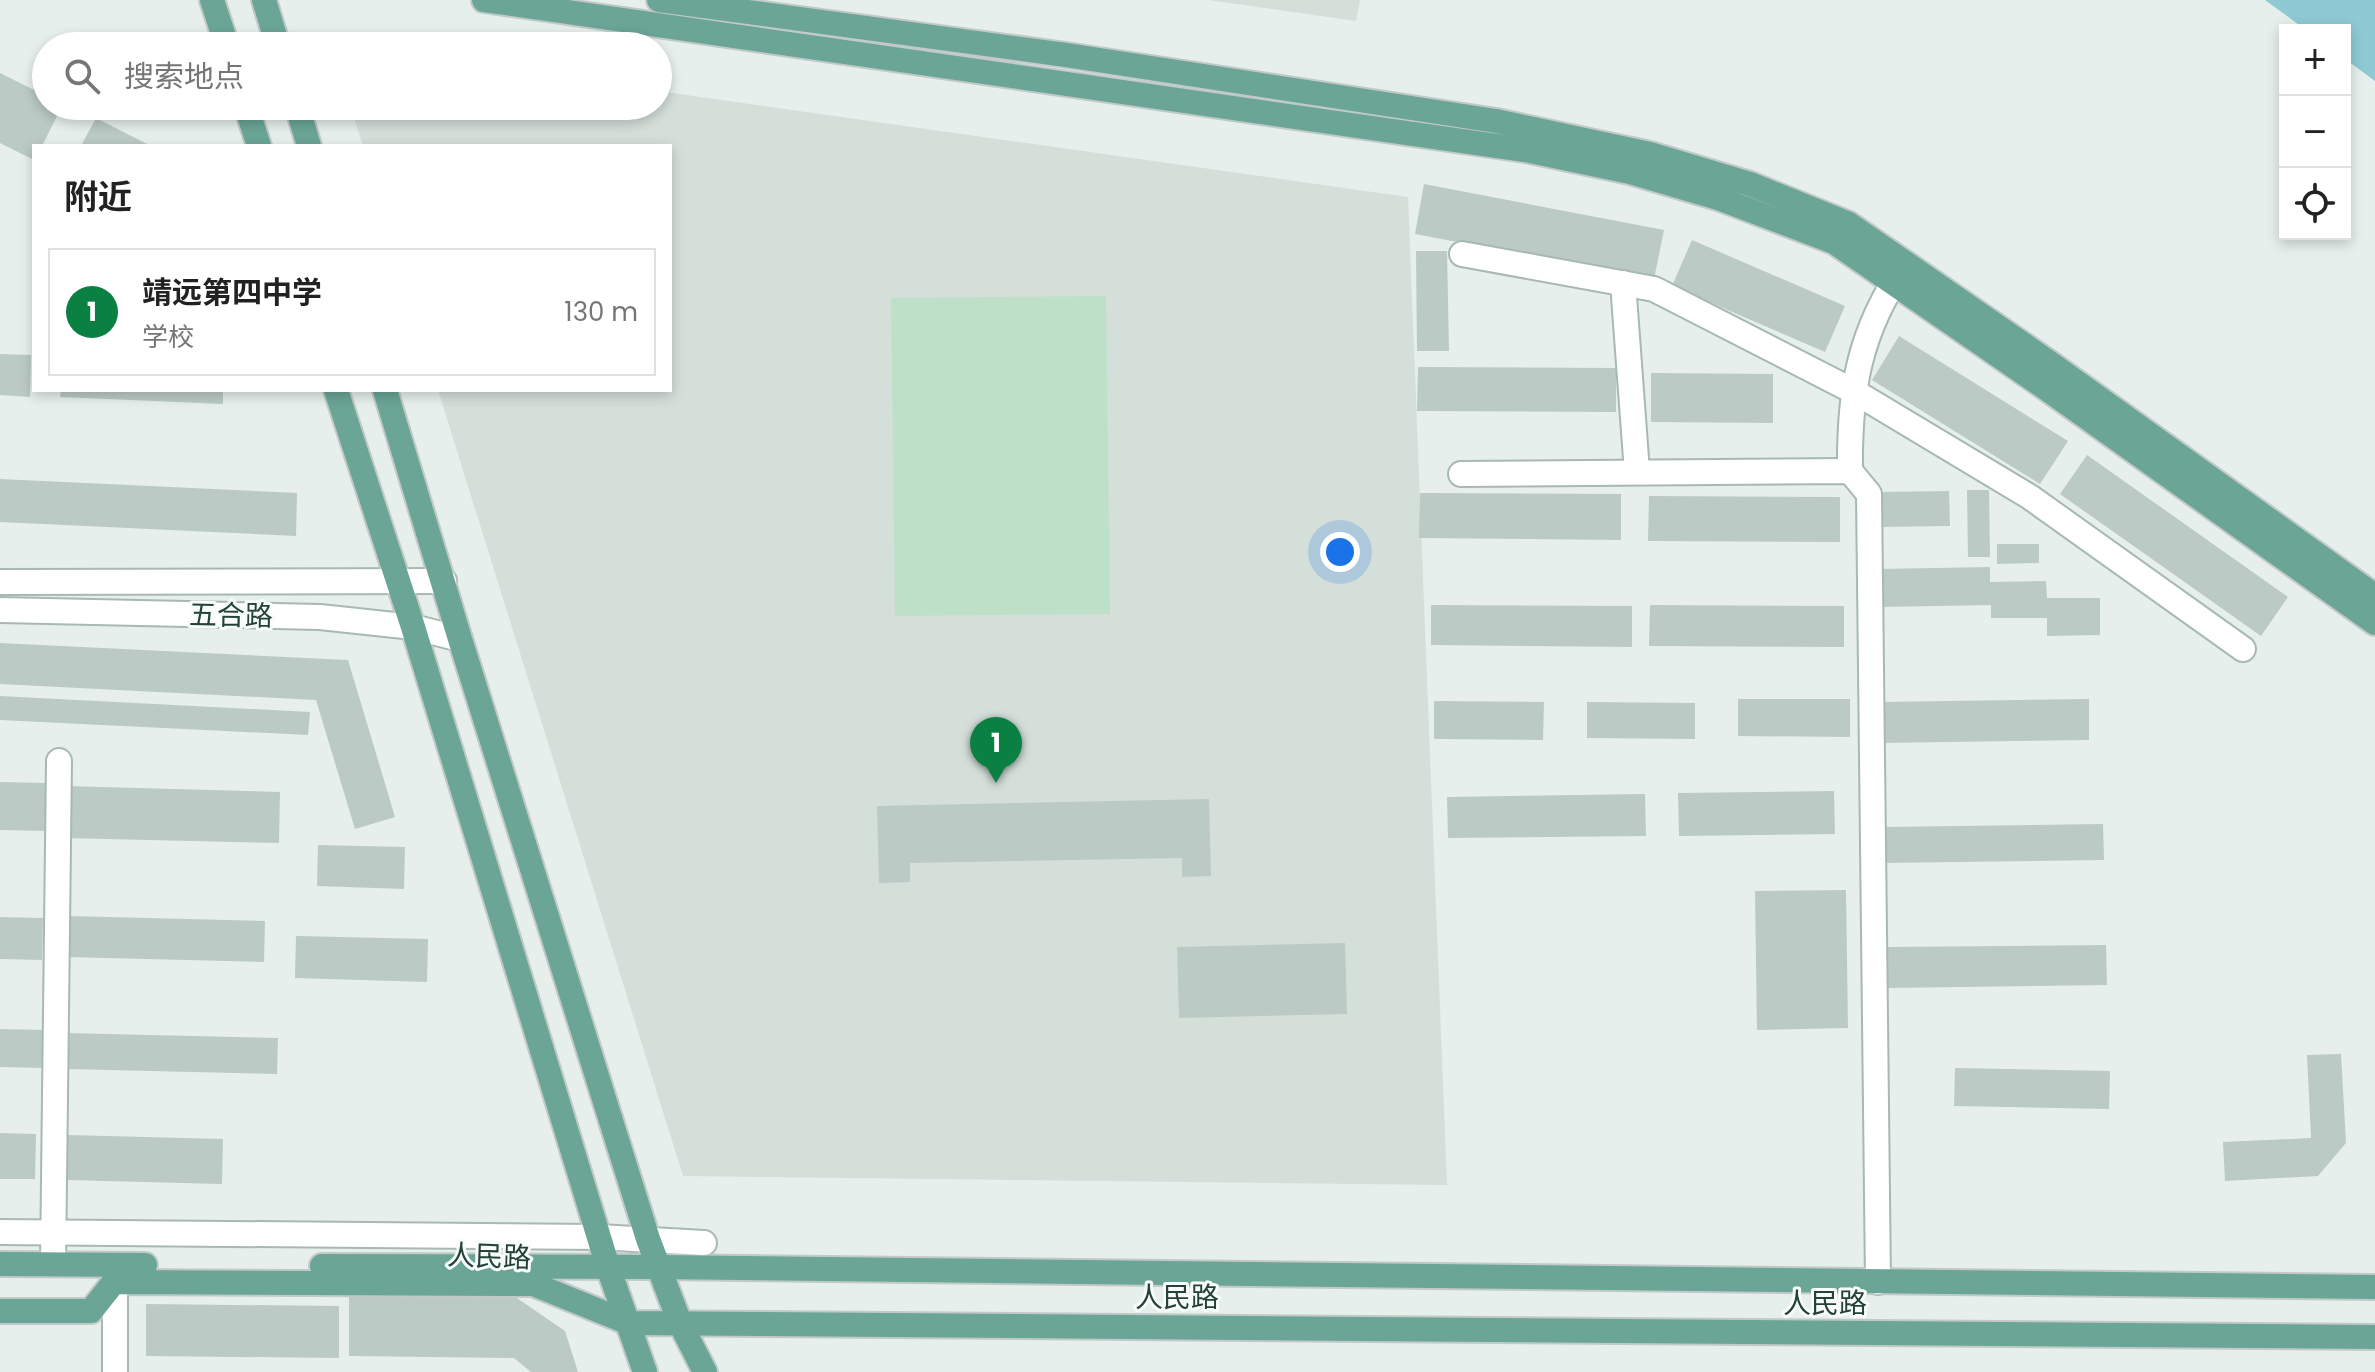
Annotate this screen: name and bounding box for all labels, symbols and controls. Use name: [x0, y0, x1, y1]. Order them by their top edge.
map controls: [2279, 24, 2351, 240]
button: +: [2279, 24, 2351, 96]
search box: [32, 32, 672, 120]
icon: search: [60, 54, 104, 98]
text: 搜索地点: [124, 55, 244, 98]
button: −: [2279, 96, 2351, 168]
button: locate: [2279, 168, 2351, 240]
text: 附近: [64, 173, 132, 221]
text: 靖远第四中学: [142, 271, 322, 314]
text: 1: [87, 294, 97, 330]
text: 130 m: [564, 294, 638, 330]
text: 学校: [142, 319, 194, 355]
your location: [1320, 532, 1360, 572]
street label: 五合路: [189, 595, 273, 636]
pin: 1: [970, 717, 1022, 783]
street label: 人民路: [446, 1236, 532, 1277]
street label: 人民路: [1135, 1278, 1219, 1317]
street label: 人民路: [1783, 1284, 1867, 1323]

